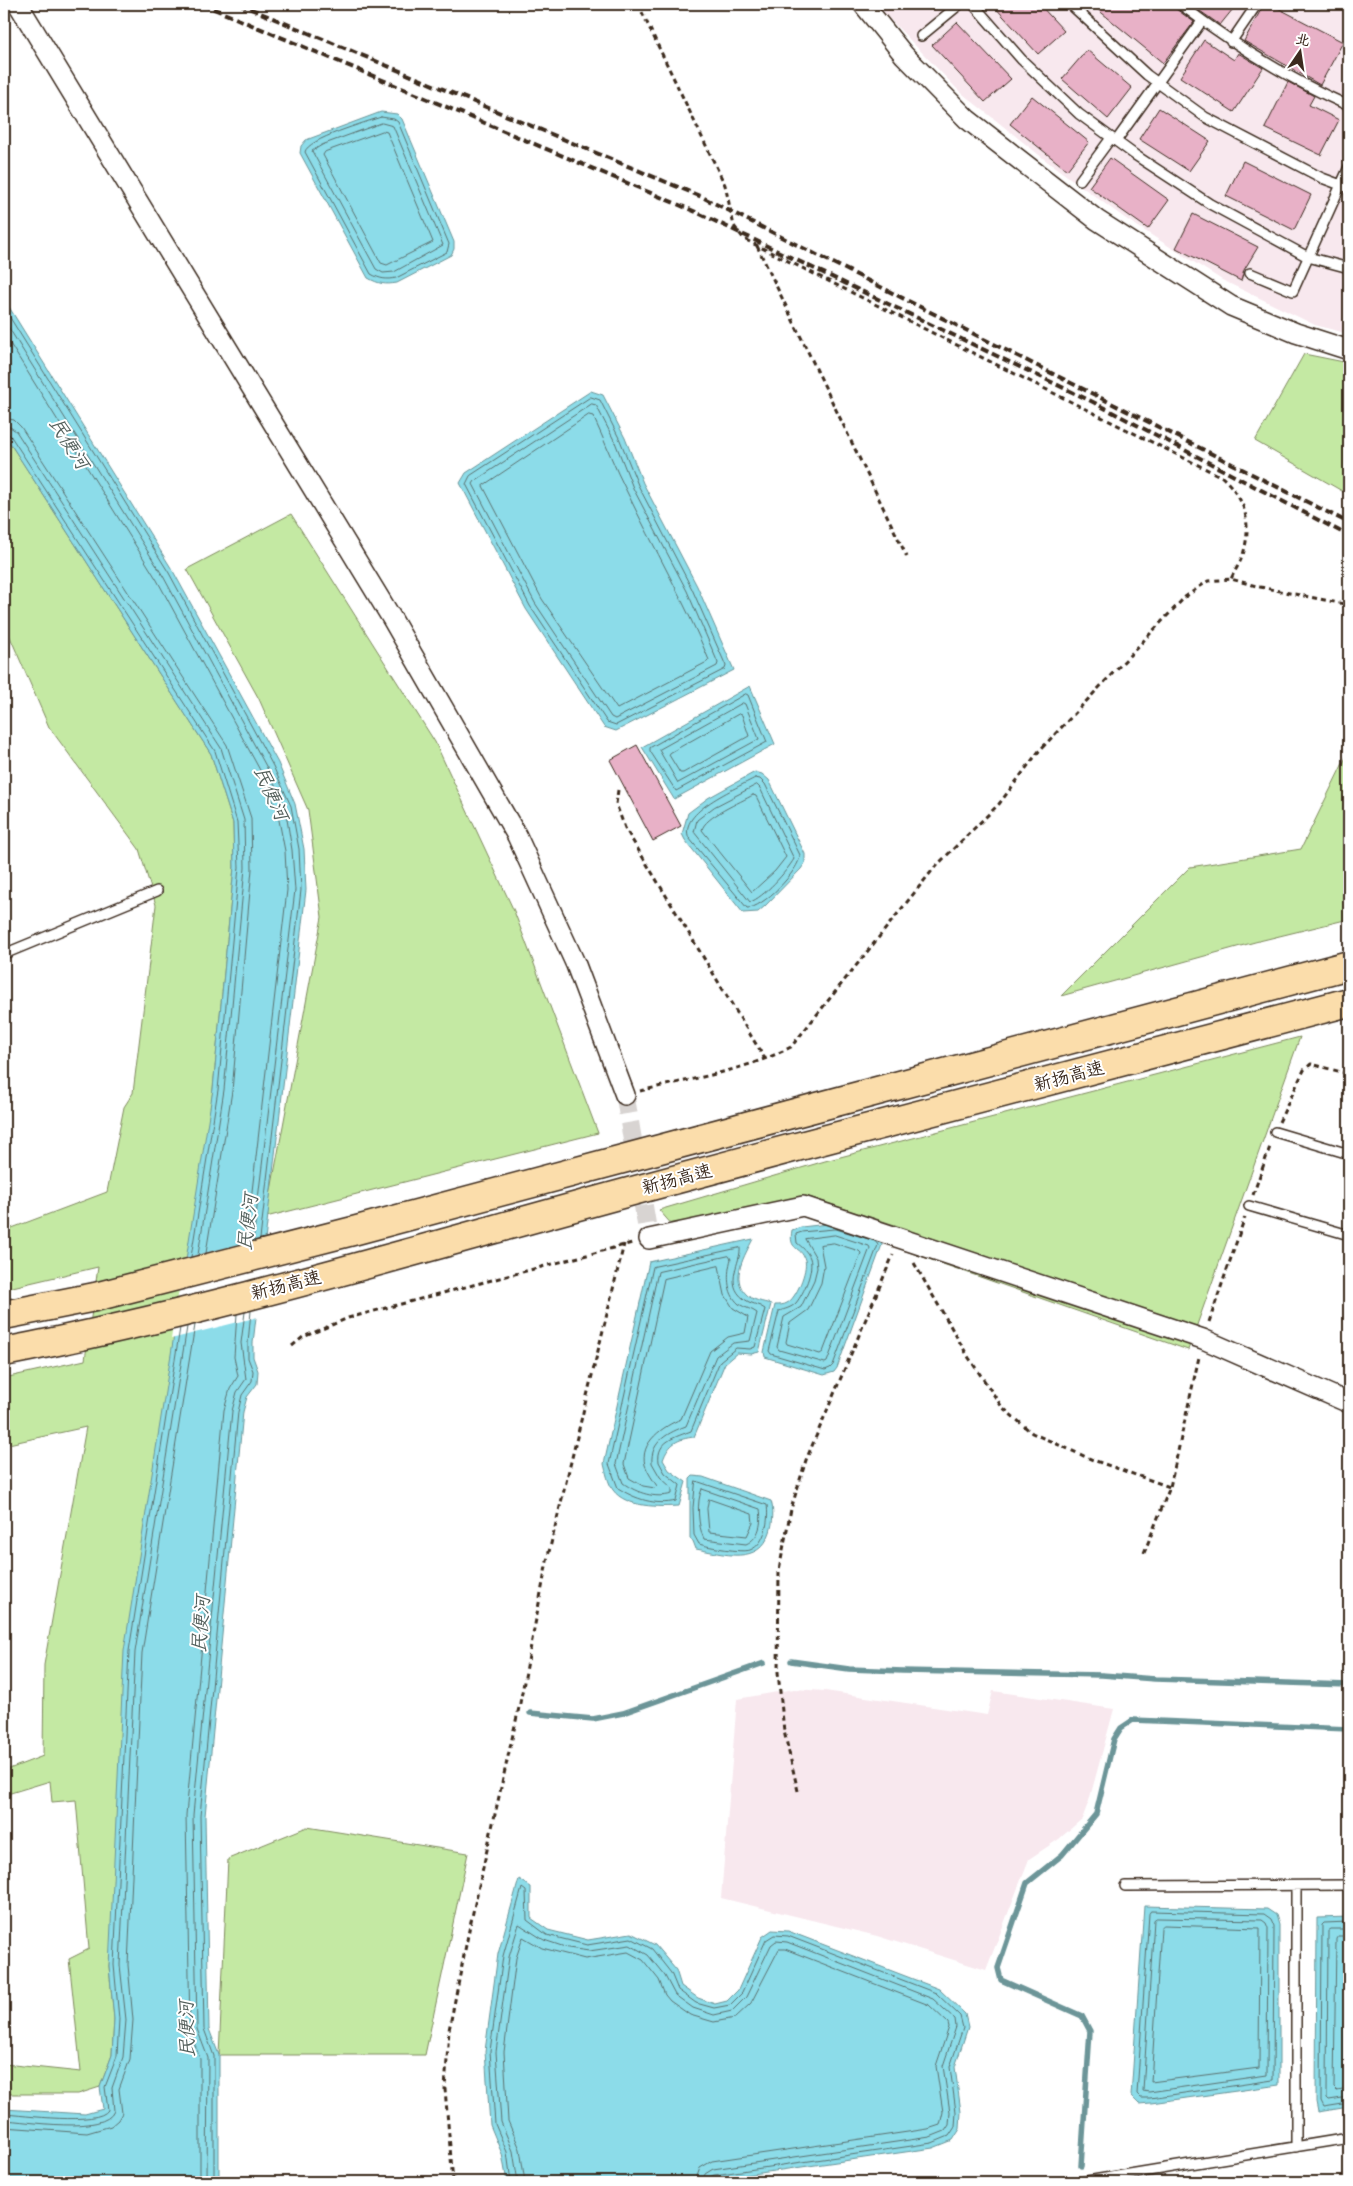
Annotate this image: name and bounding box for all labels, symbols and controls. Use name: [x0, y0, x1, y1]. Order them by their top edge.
text: 北: [1293, 26, 1312, 54]
north arrow: [1276, 28, 1326, 78]
water label: 民便河: [40, 410, 100, 479]
water label: 民便河: [245, 760, 299, 829]
street label: 新扬高速: [1030, 1051, 1108, 1101]
street label: 新扬高速: [638, 1154, 716, 1204]
water label: 民便河: [228, 1189, 268, 1252]
street label: 新扬高速: [247, 1261, 325, 1309]
water label: 民便河: [182, 1591, 219, 1654]
water label: 民便河: [169, 1997, 204, 2058]

